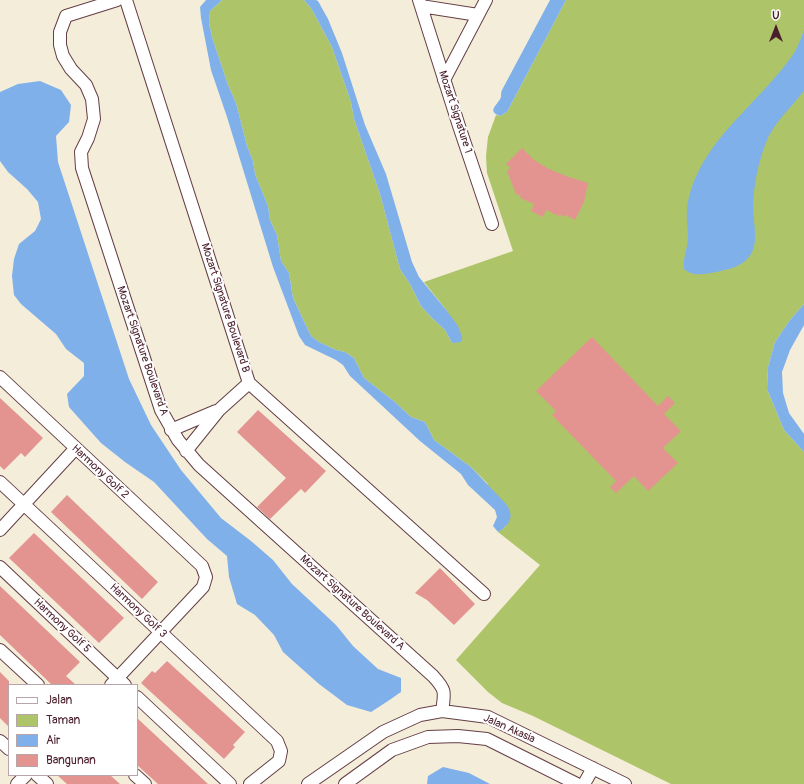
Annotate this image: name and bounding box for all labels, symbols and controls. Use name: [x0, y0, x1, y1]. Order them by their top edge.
north arrow: [756, 8, 796, 48]
text: U: [772, 9, 780, 22]
street label: Mozart Signature 1: [435, 69, 475, 155]
street label: Mozart Signature Boulevard B: [198, 242, 252, 374]
street label: Mozart Signature Boulevard A: [114, 284, 170, 418]
street label: Harmony Golf 2: [69, 442, 131, 502]
street label: Mozart Signature Boulevard A: [297, 553, 407, 653]
street label: Harmony Golf 3: [107, 581, 169, 641]
street label: Harmony Golf 5: [31, 596, 93, 656]
legend: [8, 684, 138, 776]
text: Jalan: [46, 693, 72, 708]
street label: Jalan Akasia: [481, 712, 537, 746]
text: Taman: [46, 713, 80, 728]
text: Air: [46, 733, 60, 748]
text: Bangunan: [46, 753, 96, 768]

